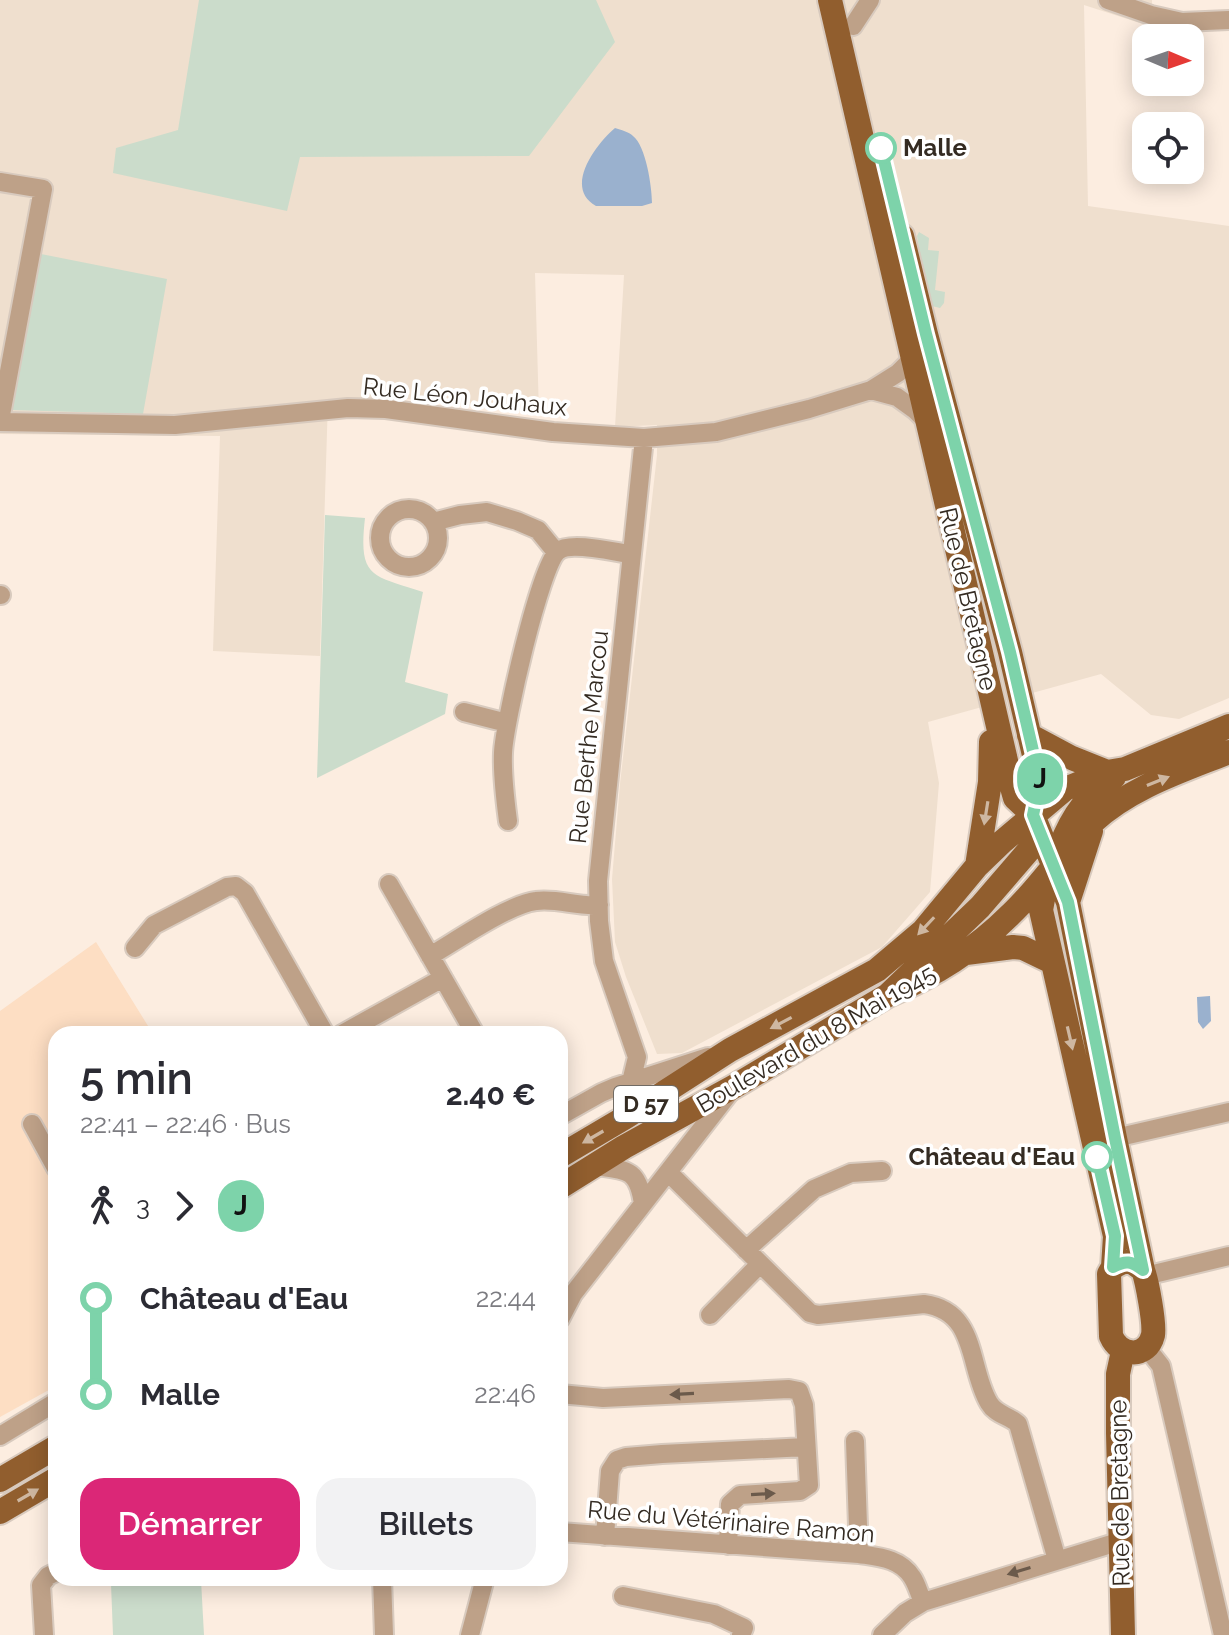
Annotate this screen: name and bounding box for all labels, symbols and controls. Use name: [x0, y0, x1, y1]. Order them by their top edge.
north arrow: [1132, 24, 1204, 96]
map controls: [1132, 24, 1204, 184]
button: locate: [1132, 112, 1204, 184]
marker: Malle: [866, 133, 896, 163]
place label: Malle: [903, 133, 967, 162]
street label: Rue Léon Jouhaux: [362, 371, 568, 422]
street label: Rue de Bretagne: [933, 504, 1004, 693]
street label: Rue Berthe Marcou: [563, 629, 614, 845]
line badge: J: [1014, 753, 1066, 805]
text: J: [1033, 762, 1047, 795]
one-way arrow: [1146, 774, 1170, 787]
one-way arrow: [979, 800, 992, 825]
one-way arrow: [918, 916, 936, 935]
street label: Boulevard du 8 Mai 1945: [691, 958, 940, 1119]
one-way arrow: [770, 1015, 792, 1029]
one-way arrow: [1064, 1026, 1076, 1051]
text: 5 min: [80, 1053, 193, 1104]
text: 2.40 €: [446, 1077, 536, 1112]
road number: D 57: [614, 1086, 678, 1122]
text: 22:41 – 22:46 · Bus: [80, 1109, 291, 1139]
one-way arrow: [582, 1130, 604, 1144]
place label: Château d'Eau: [908, 1142, 1075, 1171]
marker: Château d'Eau: [1082, 1142, 1112, 1172]
icon: walk: [80, 1184, 124, 1228]
icon: forward: [162, 1184, 206, 1228]
text: J: [234, 1189, 248, 1222]
text: 3: [136, 1191, 150, 1221]
text: Château d'Eau: [140, 1281, 348, 1316]
text: 22:44: [476, 1283, 536, 1313]
text: Malle: [140, 1377, 220, 1412]
text: 22:46: [474, 1379, 536, 1409]
one-way arrow: [669, 1388, 694, 1401]
street label: Rue de Bretagne: [1103, 1399, 1136, 1587]
button: Démarrer: [80, 1478, 300, 1570]
button: Billets: [316, 1478, 536, 1570]
one-way arrow: [751, 1487, 776, 1500]
one-way arrow: [17, 1488, 39, 1502]
street label: Rue du Vétérinaire Ramon: [586, 1495, 876, 1549]
one-way arrow: [1007, 1566, 1031, 1578]

